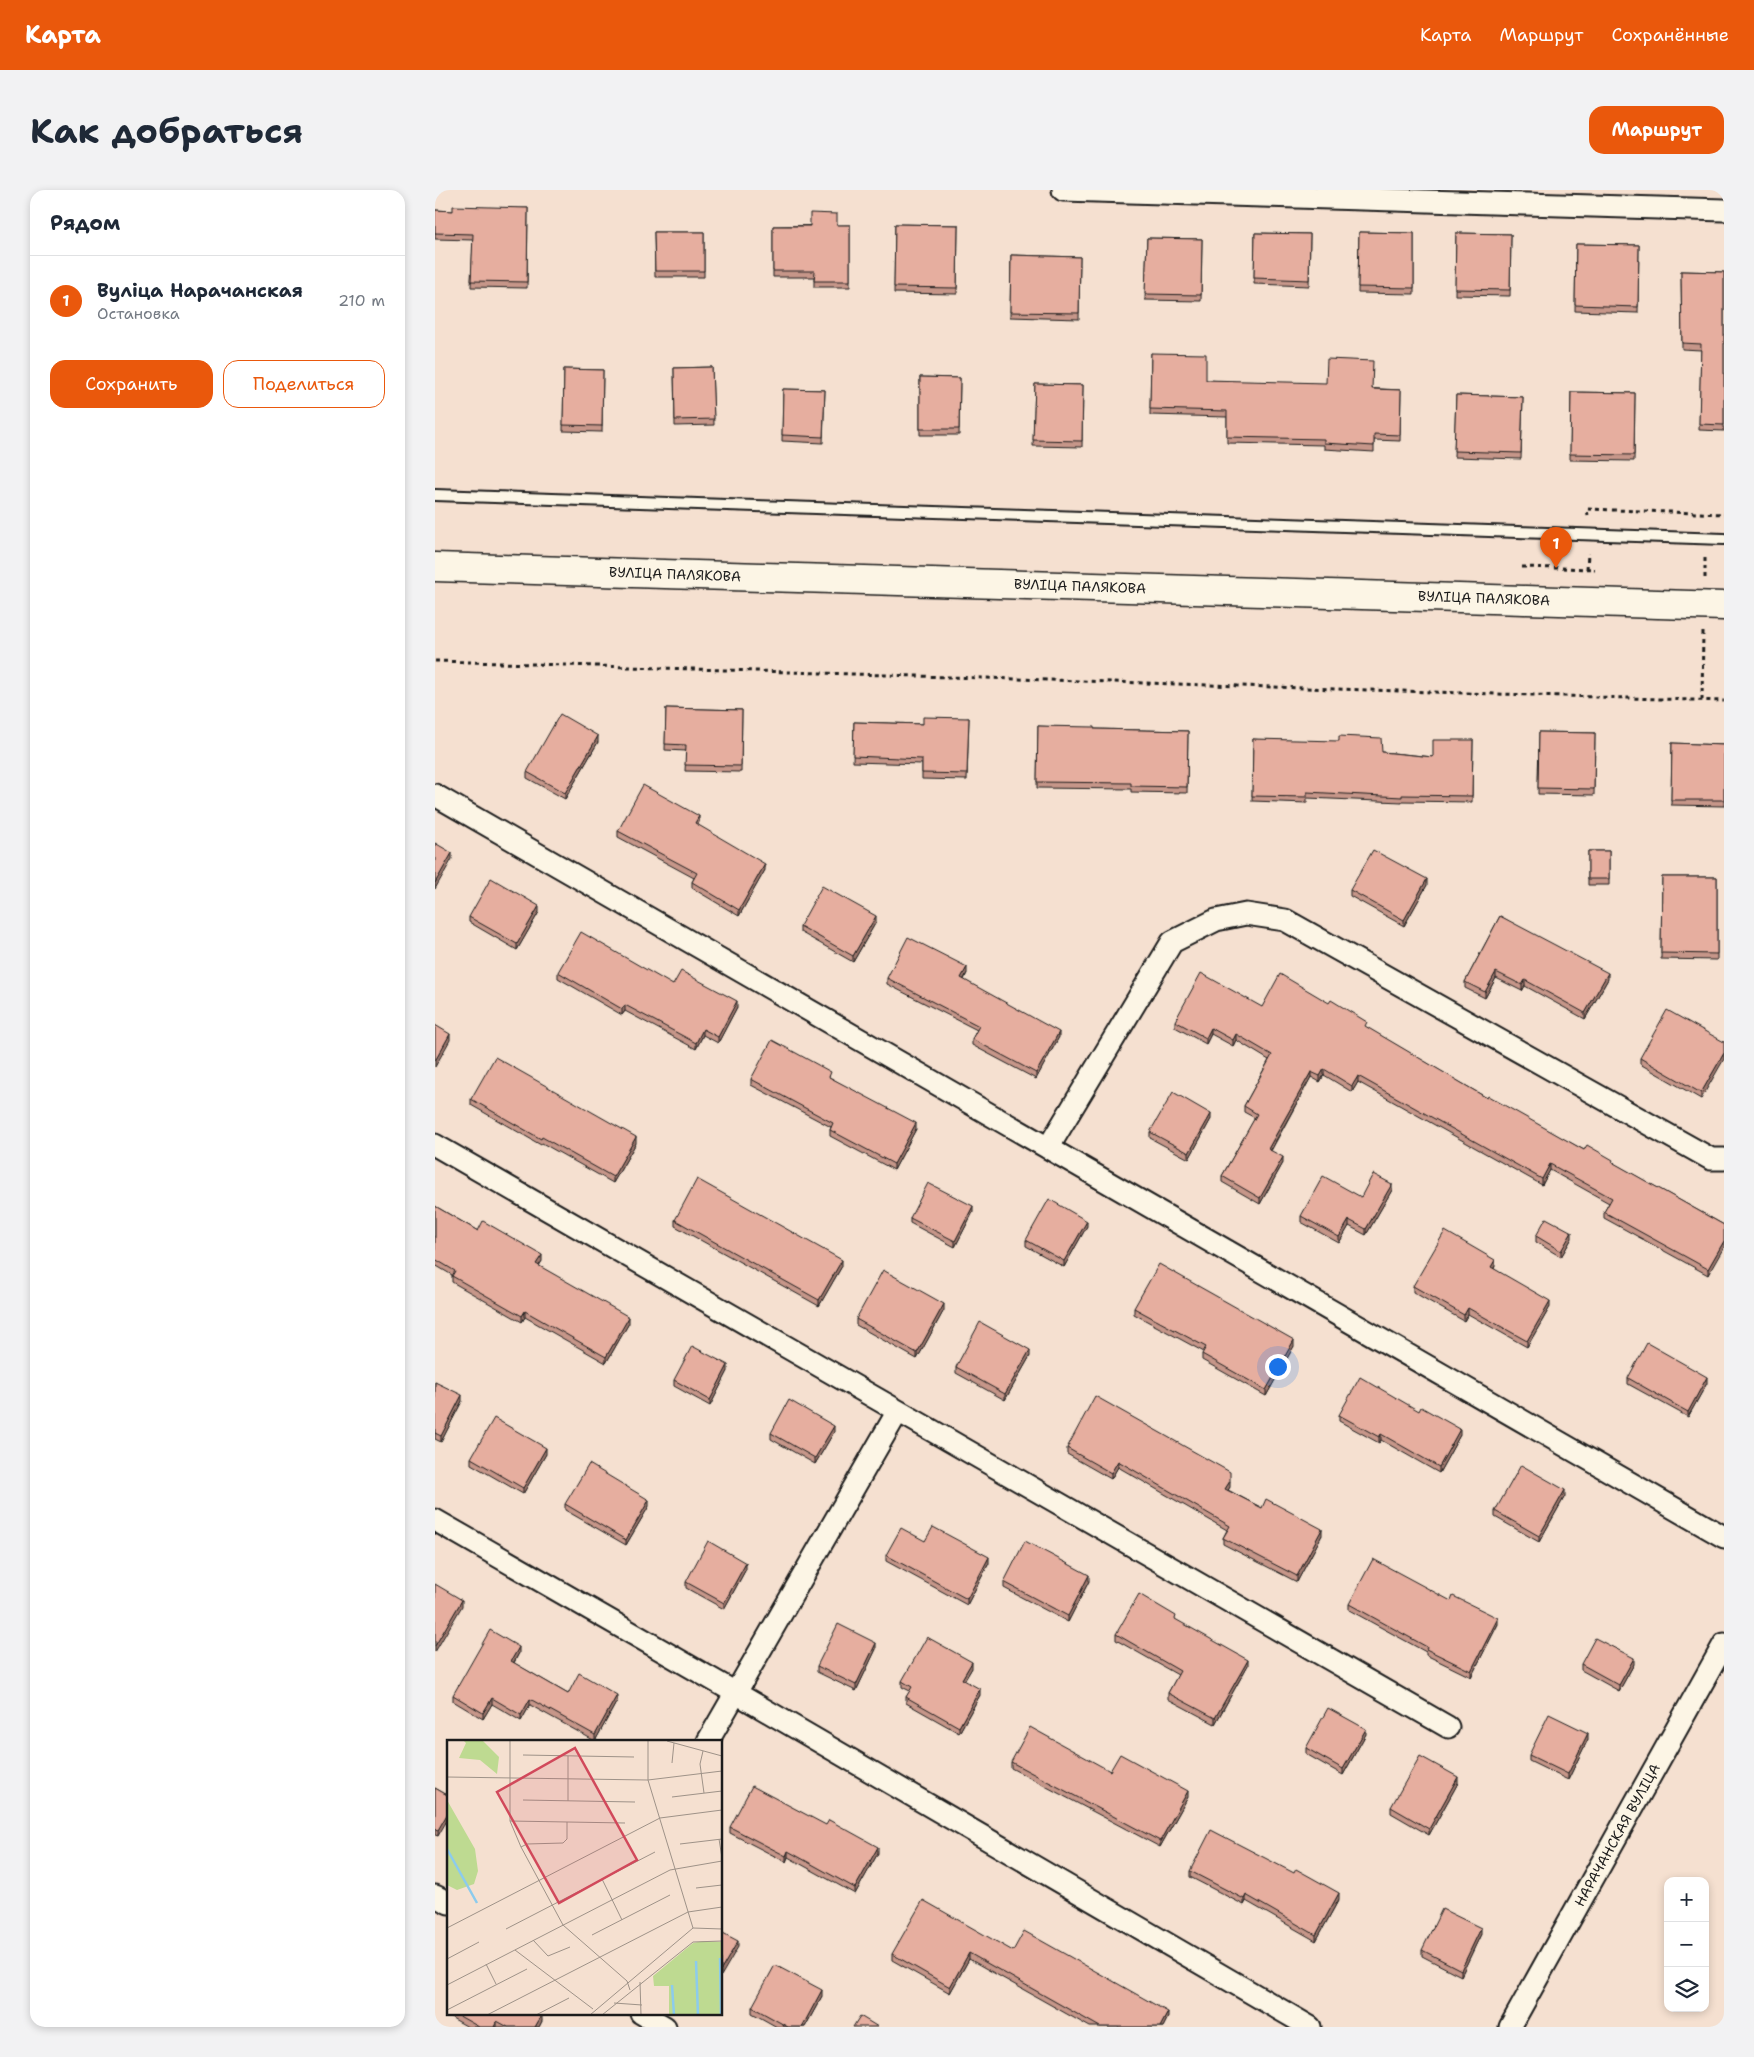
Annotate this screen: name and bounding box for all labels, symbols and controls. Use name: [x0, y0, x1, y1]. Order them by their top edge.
text: Карта: [25, 19, 101, 51]
text: Карта: [1420, 23, 1471, 47]
text: Маршрут: [1499, 23, 1583, 47]
text: Сохранённые: [1611, 23, 1729, 47]
button: Маршрут: [1589, 106, 1724, 154]
text: Как добраться: [30, 107, 303, 154]
text: Рядом: [50, 209, 120, 237]
text: Вуліца Нарачанская: [97, 278, 303, 303]
text: 1: [62, 290, 70, 311]
text: 210 m: [338, 290, 385, 311]
text: Остановка: [97, 303, 180, 324]
button: Сохранить: [50, 360, 213, 408]
button: Поделиться: [223, 360, 385, 408]
pin: 1: [1540, 527, 1572, 568]
street label: ВУЛІЦА ПАЛЯКОВА: [609, 563, 741, 585]
street label: ВУЛІЦА ПАЛЯКОВА: [1014, 575, 1146, 597]
street label: ВУЛІЦА ПАЛЯКОВА: [1418, 587, 1550, 609]
your location: [1265, 1354, 1291, 1380]
inset map: [447, 1740, 723, 2014]
street label: НАРАЧАНСКАЯ ВУЛІЦА: [1570, 1760, 1664, 1910]
map controls: [1664, 1877, 1709, 2012]
button: +: [1664, 1877, 1709, 1922]
button: −: [1664, 1922, 1709, 1967]
button: layers: [1664, 1967, 1709, 2012]

